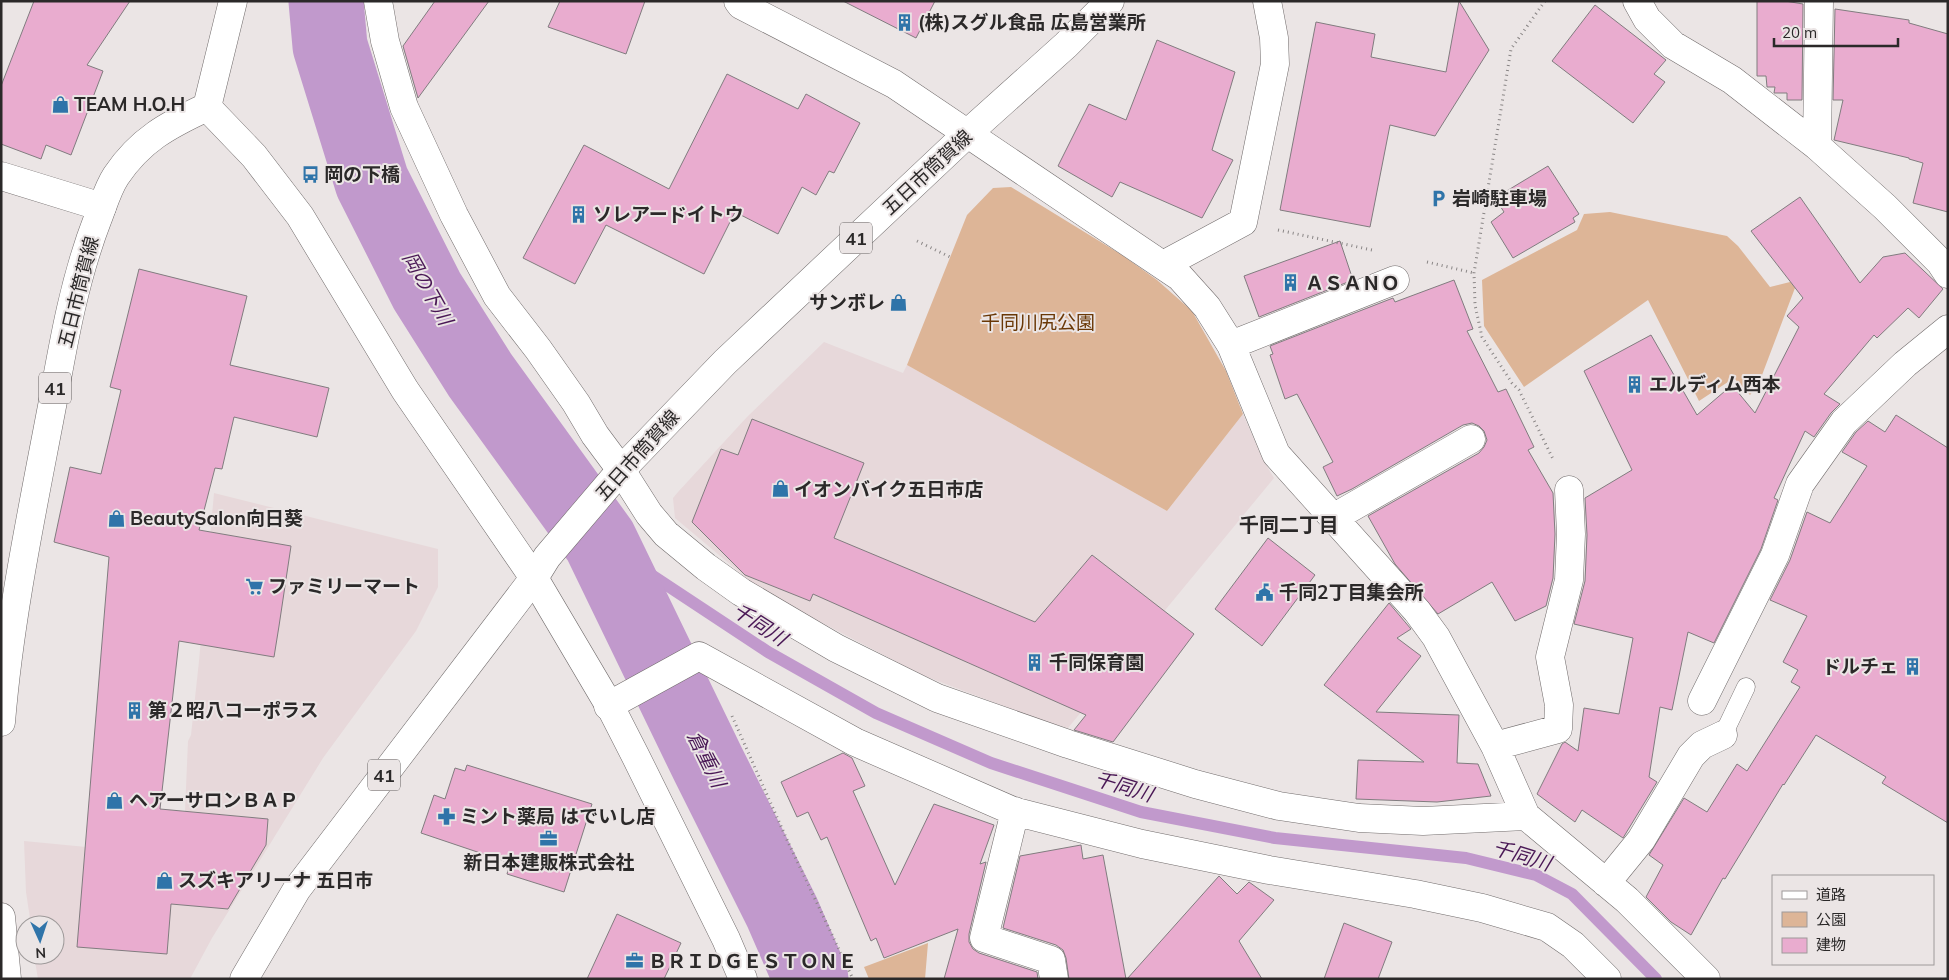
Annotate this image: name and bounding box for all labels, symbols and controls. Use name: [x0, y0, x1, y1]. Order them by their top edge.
place label: (株)スグル食品 広島営業所: [918, 10, 1146, 34]
building icon: (株)スグル食品 広島営業所: [894, 12, 914, 32]
scale bar: [1774, 15, 1898, 47]
text: 20 m: [1782, 23, 1817, 42]
place label: TEAM H.O.H: [74, 92, 185, 116]
shop icon: TEAM H.O.H: [50, 94, 70, 114]
street label: 五日市筒賀線: [877, 124, 977, 220]
place label: 岡の下橋: [324, 162, 400, 186]
bus stop icon: 岡の下橋: [300, 164, 320, 184]
place label: 岩崎駐車場: [1452, 186, 1547, 210]
parking icon: 岩崎駐車場: [1428, 188, 1448, 208]
place label: ソレアードイトウ: [593, 202, 744, 226]
building icon: ソレアードイトウ: [569, 204, 589, 224]
road number: 41: [840, 222, 872, 254]
street label: 五日市筒賀線: [53, 234, 103, 350]
water label: 岡の下川: [398, 247, 459, 331]
place label: ＡＳＡＮＯ: [1305, 271, 1400, 295]
building icon: ＡＳＡＮＯ: [1281, 273, 1301, 293]
place label: サンボレ: [809, 290, 885, 314]
shop icon: サンボレ: [889, 292, 909, 312]
park label: 千同川尻公園: [981, 310, 1095, 334]
road number: 41: [39, 372, 71, 403]
place label: エルディム西本: [1649, 372, 1781, 396]
building icon: エルディム西本: [1625, 374, 1645, 394]
street label: 五日市筒賀線: [590, 405, 684, 505]
place label: イオンバイク五日市店: [794, 477, 984, 501]
shop icon: イオンバイク五日市店: [770, 479, 790, 499]
place label: BeautySalon向日葵: [130, 506, 303, 530]
shop icon: BeautySalon向日葵: [106, 508, 126, 528]
district label: 千同二丁目: [1239, 512, 1339, 537]
place label: ファミリーマート: [268, 574, 420, 598]
supermarket icon: ファミリーマート: [244, 576, 264, 596]
place label: 千同2丁目集会所: [1279, 580, 1423, 604]
public building icon: 千同2丁目集会所: [1255, 582, 1275, 602]
water label: 千同川: [728, 597, 794, 652]
place label: 千同保育園: [1049, 650, 1144, 674]
building icon: 千同保育園: [1025, 652, 1045, 672]
place label: ドルチェ: [1822, 654, 1898, 678]
building icon: ドルチェ: [1902, 656, 1922, 676]
place label: 第２昭八コーポラス: [148, 698, 319, 722]
building icon: 第２昭八コーポラス: [124, 700, 144, 720]
water label: 倉重川: [683, 727, 732, 793]
road number: 41: [368, 760, 400, 790]
water label: 千同川: [1092, 765, 1158, 807]
place label: ヘアーサロンＢＡＰ: [129, 788, 298, 812]
shop icon: ヘアーサロンＢＡＰ: [105, 790, 125, 810]
place label: ミント薬局 はでいし店: [460, 804, 655, 828]
pharmacy icon: ミント薬局 はでいし店: [436, 806, 456, 826]
office icon: 新日本建販株式会社: [539, 829, 559, 849]
water label: 千同川: [1490, 834, 1556, 876]
place label: 新日本建販株式会社: [463, 850, 635, 874]
place label: スズキアリーナ 五日市: [178, 868, 373, 892]
shop icon: スズキアリーナ 五日市: [154, 870, 174, 890]
legend: [1772, 875, 1934, 965]
text: 道路: [1816, 885, 1846, 904]
text: 公園: [1816, 910, 1846, 929]
north arrow: [15, 915, 65, 965]
text: 建物: [1816, 935, 1846, 954]
text: N: [35, 944, 46, 962]
place label: ＢＲＩＤＧＥＳＴＯＮＥ: [648, 949, 857, 973]
office icon: ＢＲＩＤＧＥＳＴＯＮＥ: [624, 951, 644, 971]

